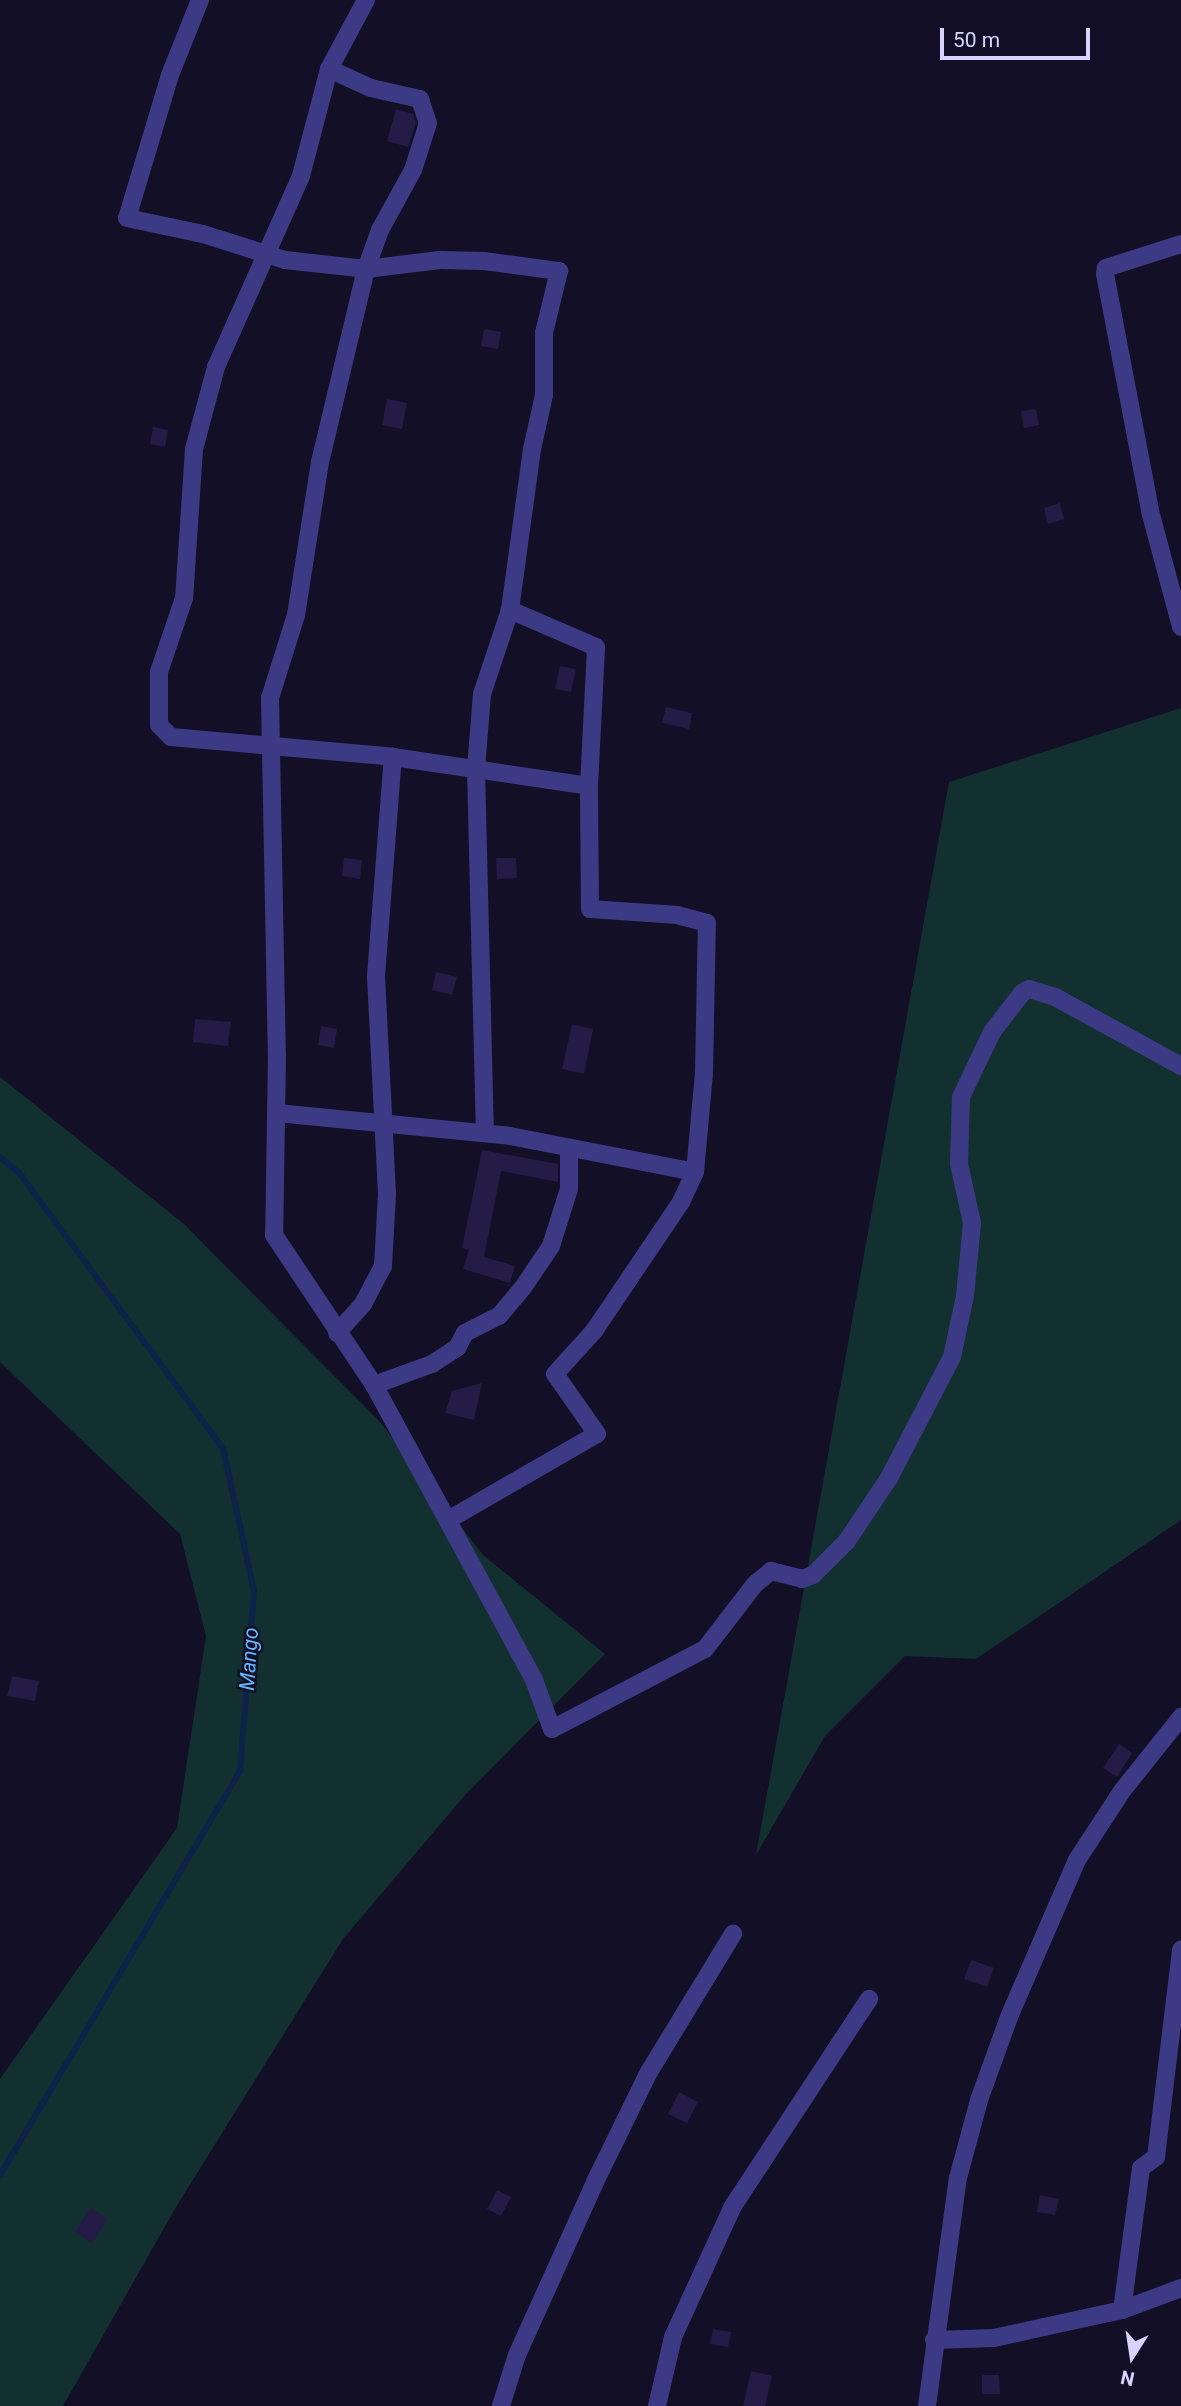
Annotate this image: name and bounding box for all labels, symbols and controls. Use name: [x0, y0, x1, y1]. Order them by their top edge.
scale bar: [943, 14, 1094, 58]
text: 50 m: [953, 28, 1000, 52]
water label: Mango: [234, 1627, 264, 1691]
north arrow: [1097, 2322, 1167, 2392]
text: N: [1119, 2365, 1136, 2391]

